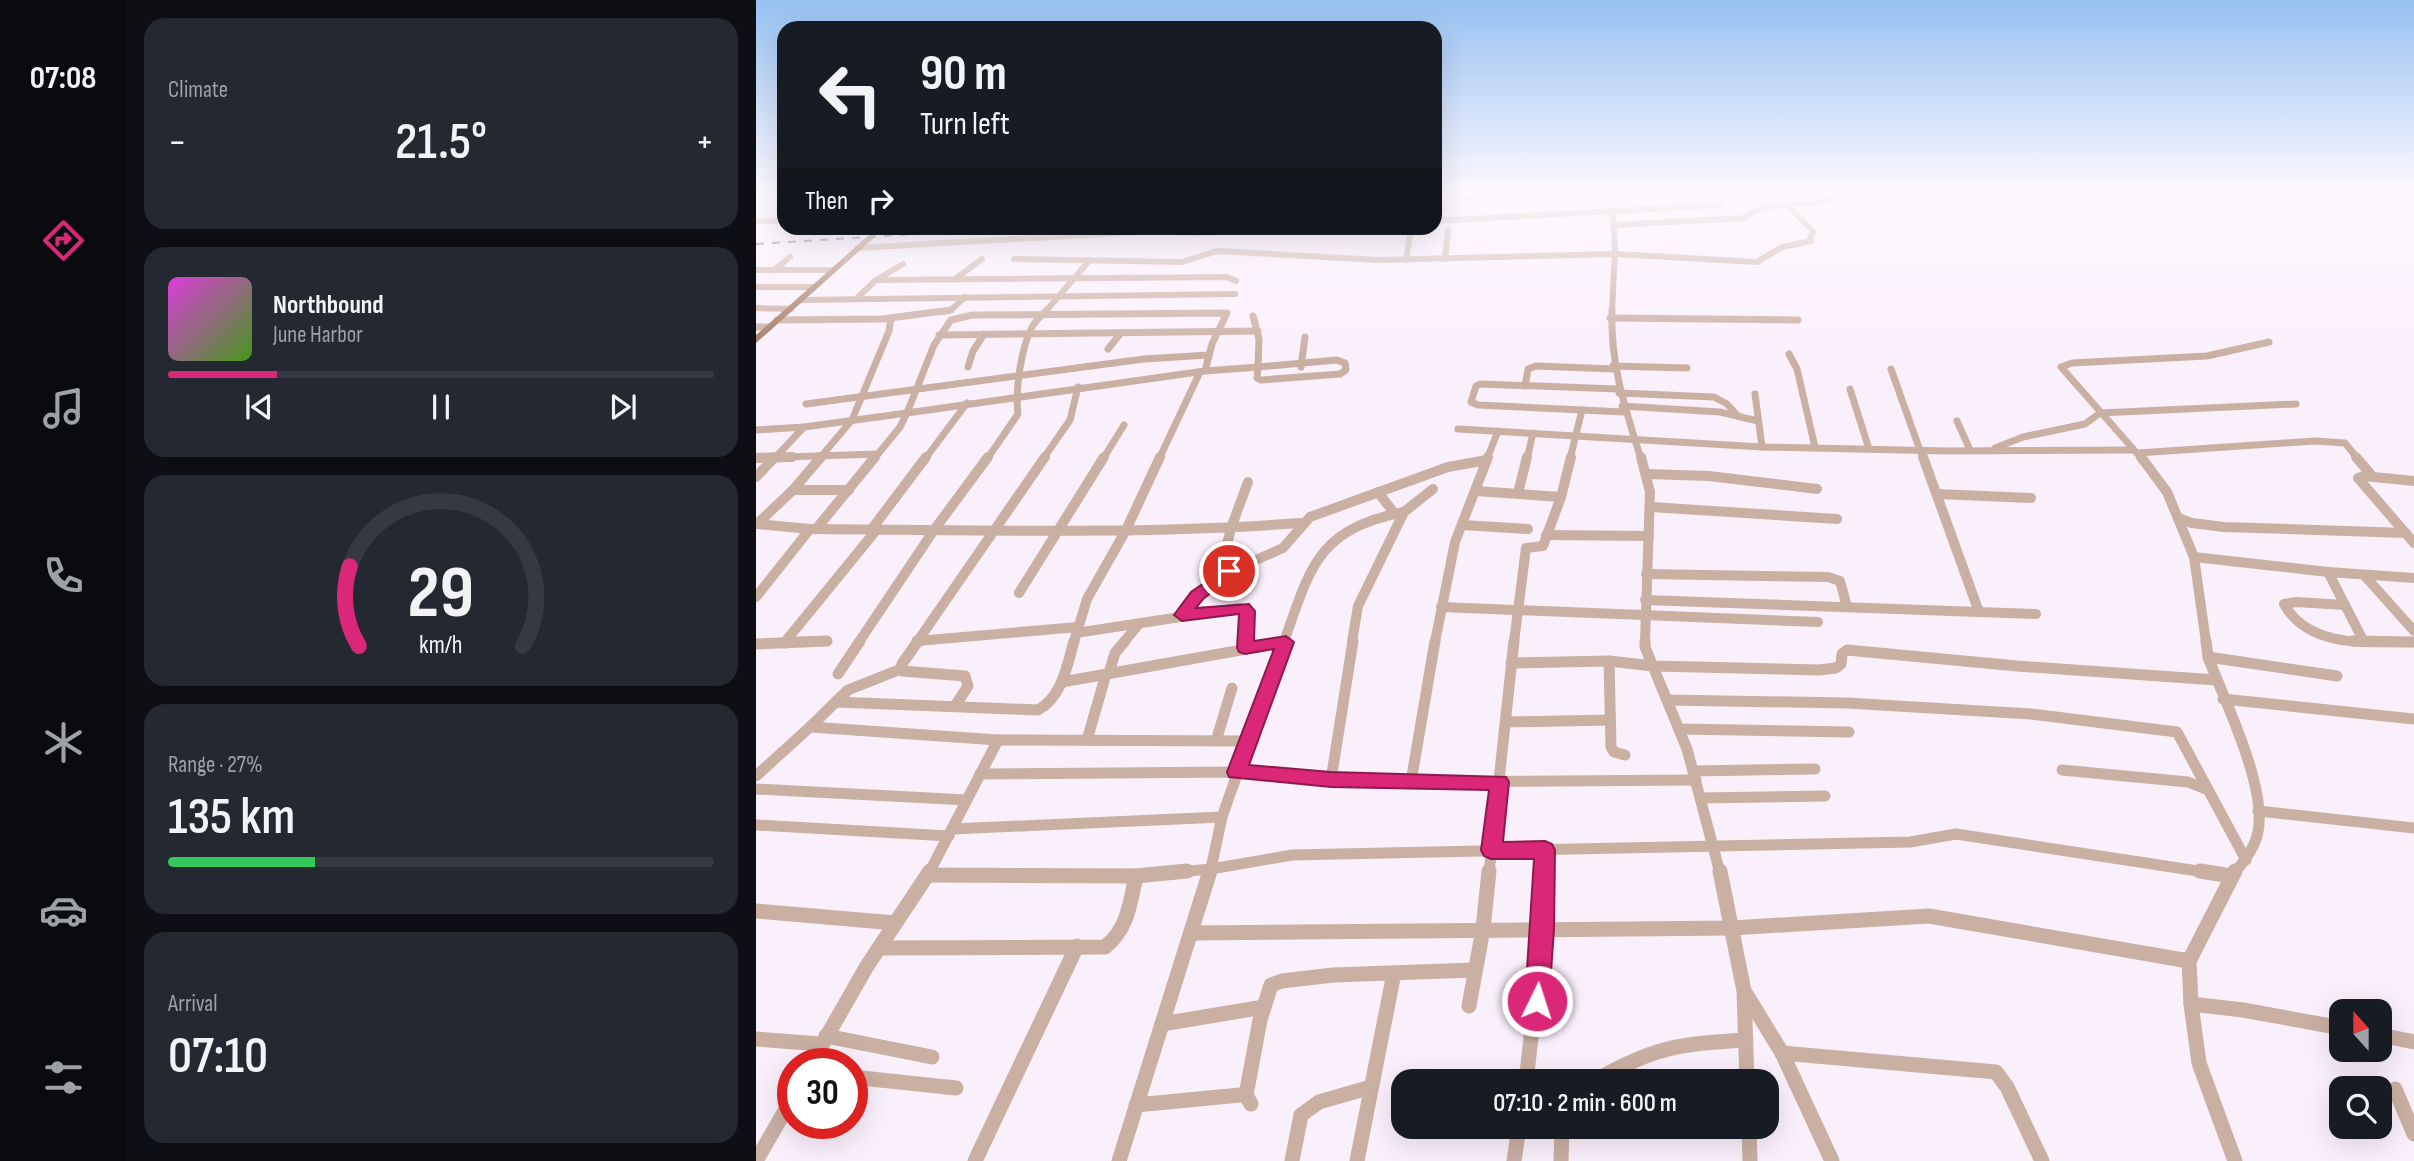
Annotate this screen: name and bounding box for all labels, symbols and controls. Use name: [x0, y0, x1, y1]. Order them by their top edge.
text: 90 m: [920, 45, 1007, 104]
icon: left: [805, 49, 896, 140]
text: 07:08: [30, 59, 96, 98]
text: Climate: [168, 76, 228, 104]
text: Turn left: [920, 105, 1010, 144]
text: 21.5°: [395, 111, 487, 174]
text: −: [168, 120, 187, 165]
text: +: [695, 120, 714, 165]
icon: right: [862, 182, 900, 220]
text: Then: [805, 186, 848, 217]
icon: directions: [39, 216, 88, 265]
text: Northbound: [273, 290, 384, 321]
text: June Harbor: [273, 321, 363, 349]
icon: music: [39, 384, 88, 433]
icon: previous: [240, 388, 278, 426]
icon: pause: [422, 388, 460, 426]
icon: next: [604, 388, 642, 426]
pin: [1199, 541, 1259, 601]
icon: phone: [39, 551, 88, 600]
text: 29: [408, 551, 474, 639]
icon: arrive: [1210, 552, 1248, 590]
text: km/h: [419, 630, 463, 661]
icon: climate: [39, 718, 88, 767]
text: Range · 27%: [168, 751, 263, 779]
text: 135 km: [168, 786, 295, 849]
icon: car: [39, 886, 88, 935]
position arrow: [1500, 964, 1574, 1038]
text: Arrival: [168, 990, 217, 1018]
north arrow: [2329, 999, 2392, 1062]
map controls: [2329, 999, 2392, 1139]
text: 07:10: [168, 1025, 268, 1088]
speed limit sign: 30: [777, 1048, 868, 1139]
icon: filters: [39, 1053, 88, 1102]
button: search: [2329, 1076, 2392, 1139]
text: 07:10 · 2 min · 600 m: [1493, 1088, 1677, 1119]

